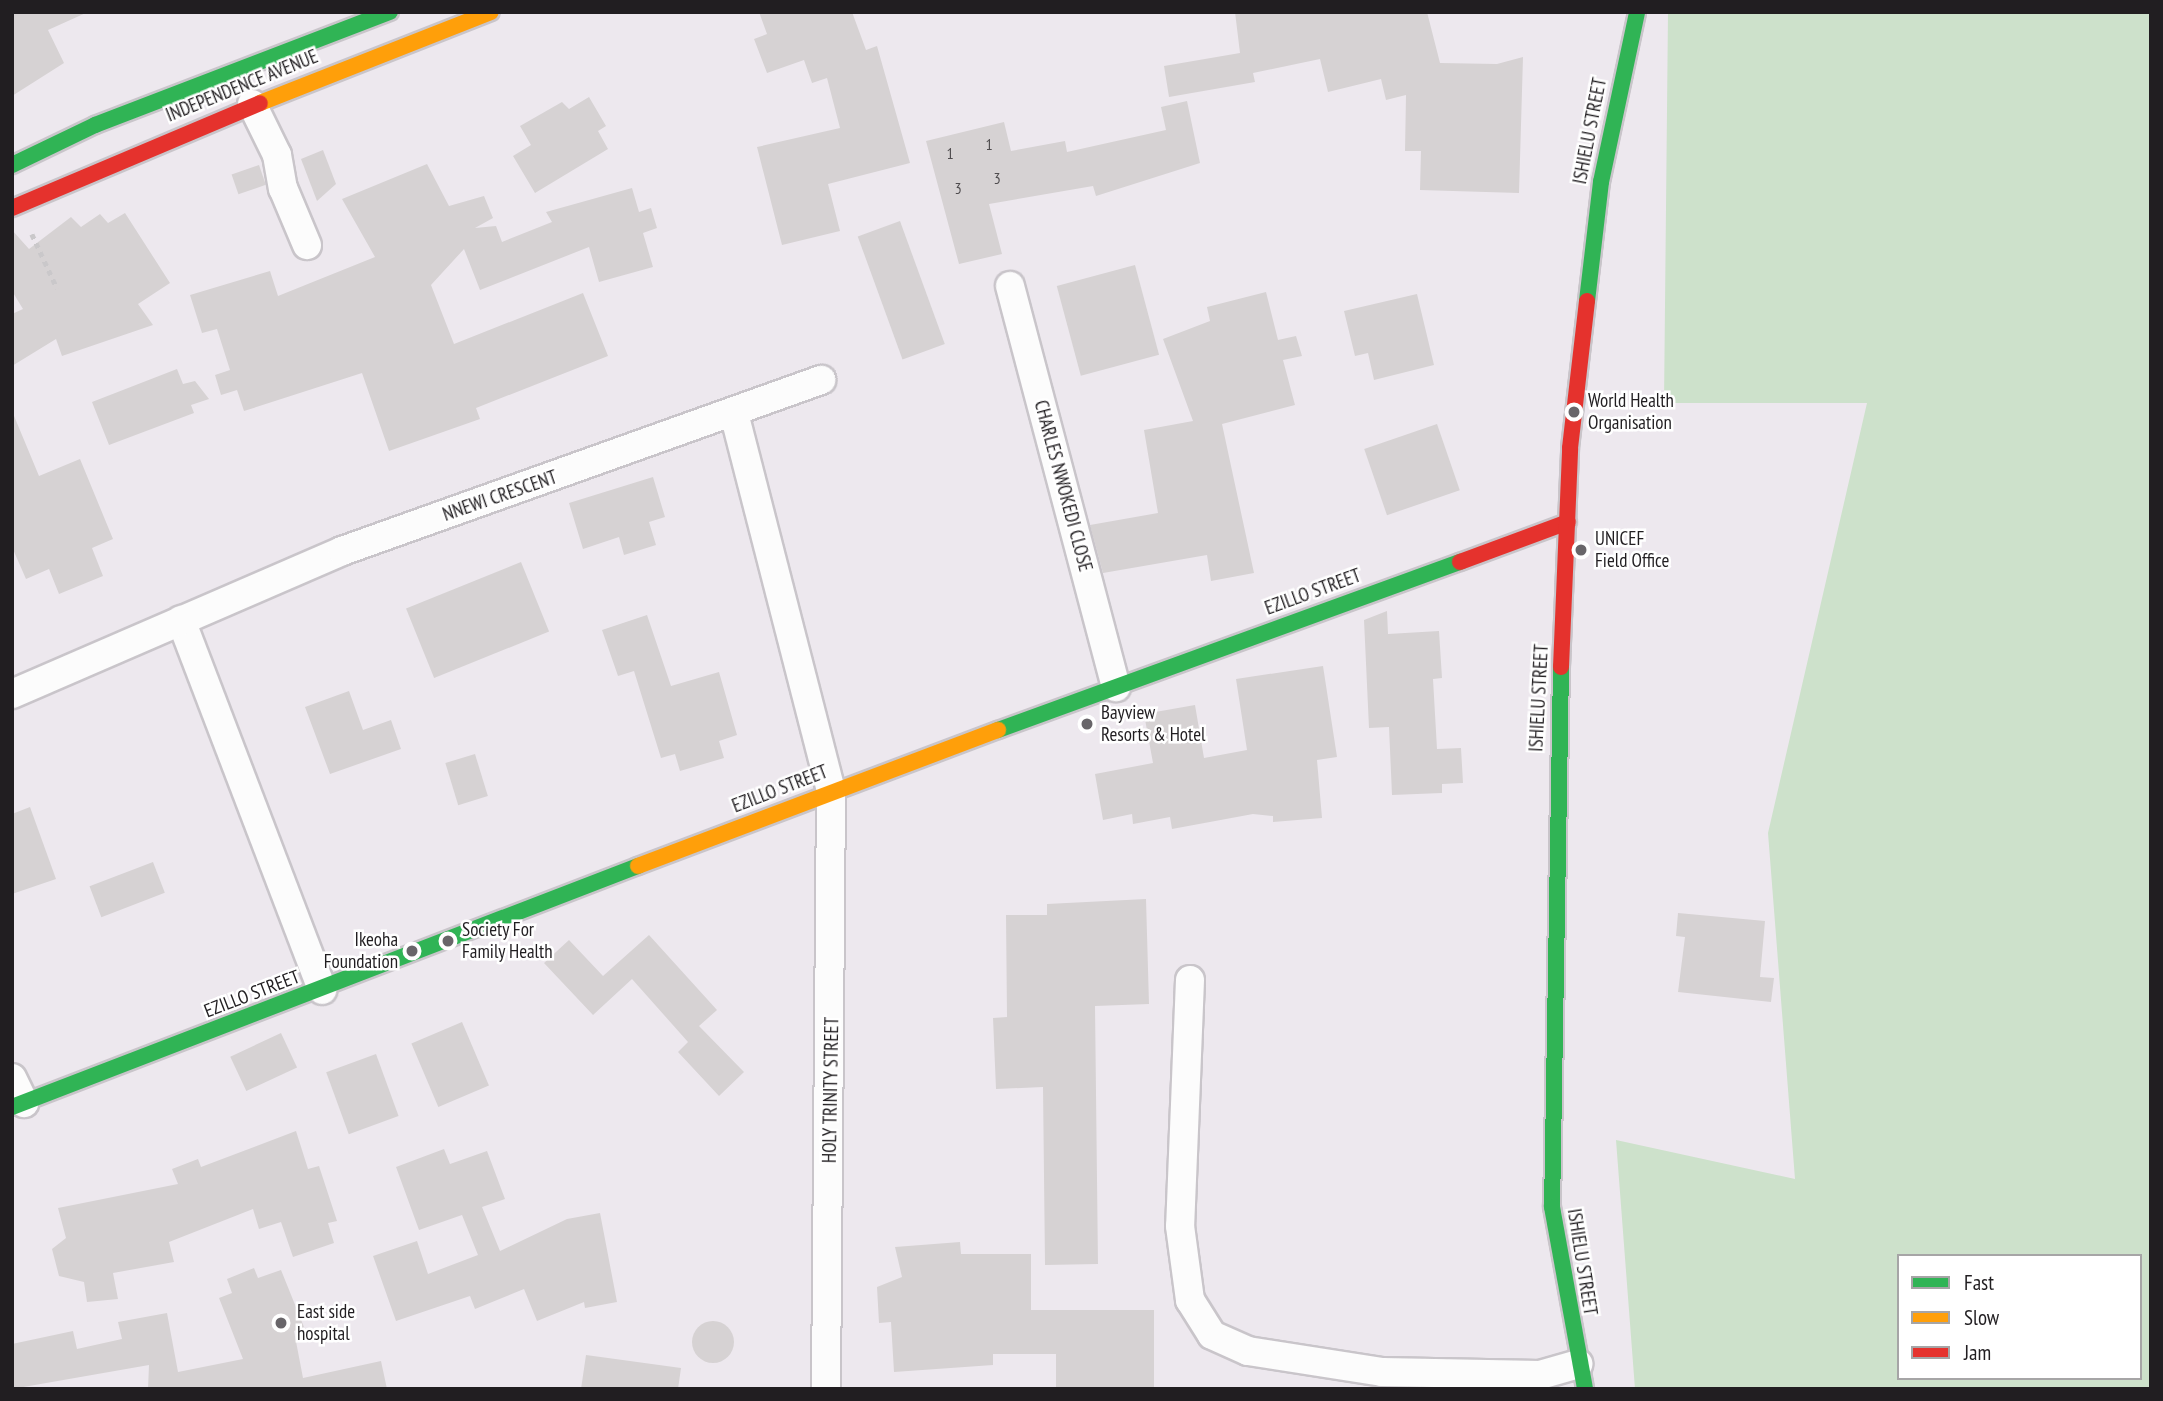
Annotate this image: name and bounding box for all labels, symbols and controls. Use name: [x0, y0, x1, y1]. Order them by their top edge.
street label: INDEPENDENCE AVENUE: [162, 45, 322, 127]
street label: ISHIELU STREET: [1569, 76, 1611, 186]
house number: 1: [985, 134, 993, 154]
house number: 1: [946, 143, 954, 163]
house number: 3: [993, 168, 1001, 188]
house number: 3: [954, 178, 962, 198]
place label: World Health Organisation: [1588, 390, 1674, 434]
street label: CHARLES NWOKEDI CLOSE: [1029, 398, 1097, 574]
marker: World Health Organisation: [1566, 404, 1582, 420]
street label: NNEWI CRESCENT: [440, 466, 560, 526]
place label: UNICEF Field Office: [1595, 528, 1669, 572]
marker: UNICEF Field Office: [1573, 542, 1589, 558]
street label: EZILLO STREET: [1262, 564, 1364, 620]
street label: ISHIELU STREET: [1525, 644, 1553, 752]
place label: Bayview Resorts & Hotel: [1101, 702, 1205, 746]
marker: Bayview Resorts & Hotel: [1079, 716, 1095, 732]
street label: EZILLO STREET: [729, 760, 831, 818]
place label: Society For Family Health: [462, 919, 553, 963]
place label: Ikeoha Foundation: [324, 929, 398, 973]
marker: Society For Family Health: [440, 933, 456, 949]
marker: Ikeoha Foundation: [404, 943, 420, 959]
street label: EZILLO STREET: [201, 965, 303, 1023]
street label: HOLY TRINITY STREET: [818, 1016, 844, 1164]
street label: ISHIELU STREET: [1562, 1207, 1602, 1317]
legend: [1897, 1254, 2142, 1380]
text: Fast: [1964, 1269, 1994, 1296]
place label: East side hospital: [297, 1301, 355, 1345]
text: Slow: [1964, 1304, 1999, 1331]
marker: East side hospital: [271, 1313, 291, 1333]
text: Jam: [1964, 1339, 1991, 1366]

